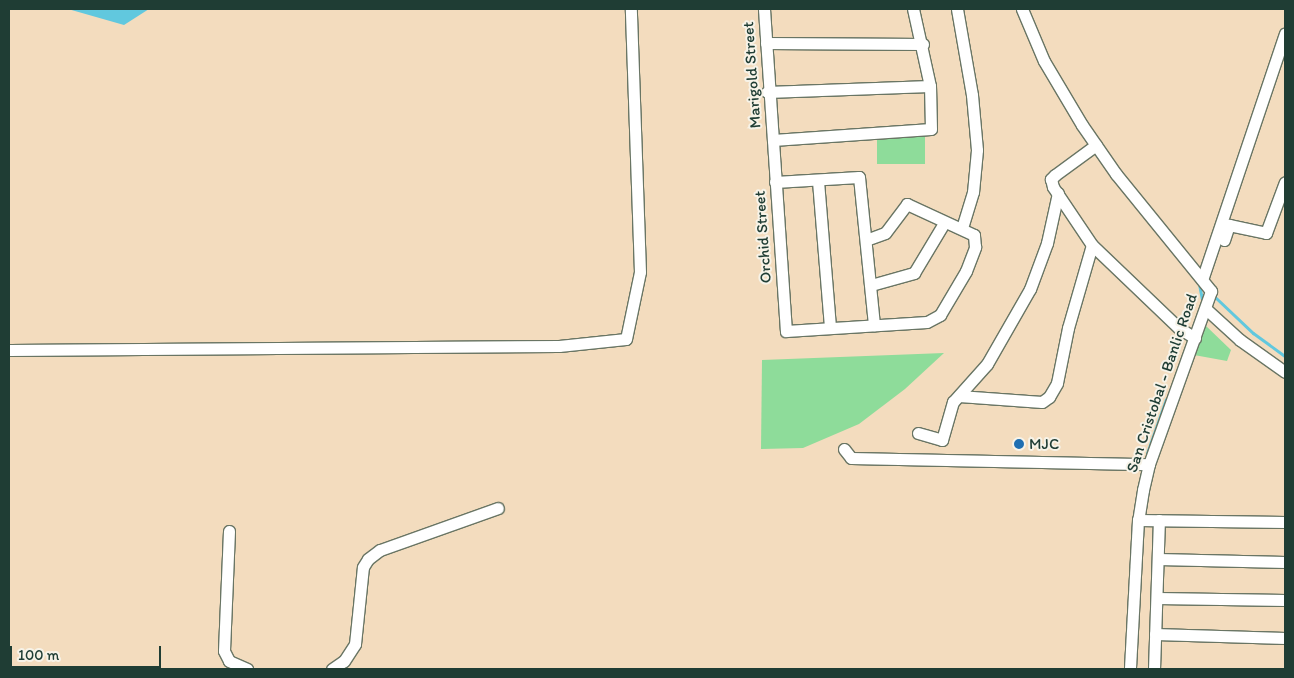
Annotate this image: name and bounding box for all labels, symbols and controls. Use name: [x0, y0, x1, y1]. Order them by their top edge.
street label: Marigold Street: [739, 21, 765, 129]
street label: Orchid Street: [750, 190, 776, 284]
street label: San Cristobal - Banlic Road: [1122, 291, 1202, 475]
place label: MJC: [1029, 434, 1059, 454]
marker: MJC: [1013, 438, 1025, 450]
scale bar: [12, 636, 164, 668]
text: 100 m: [18, 646, 59, 664]

